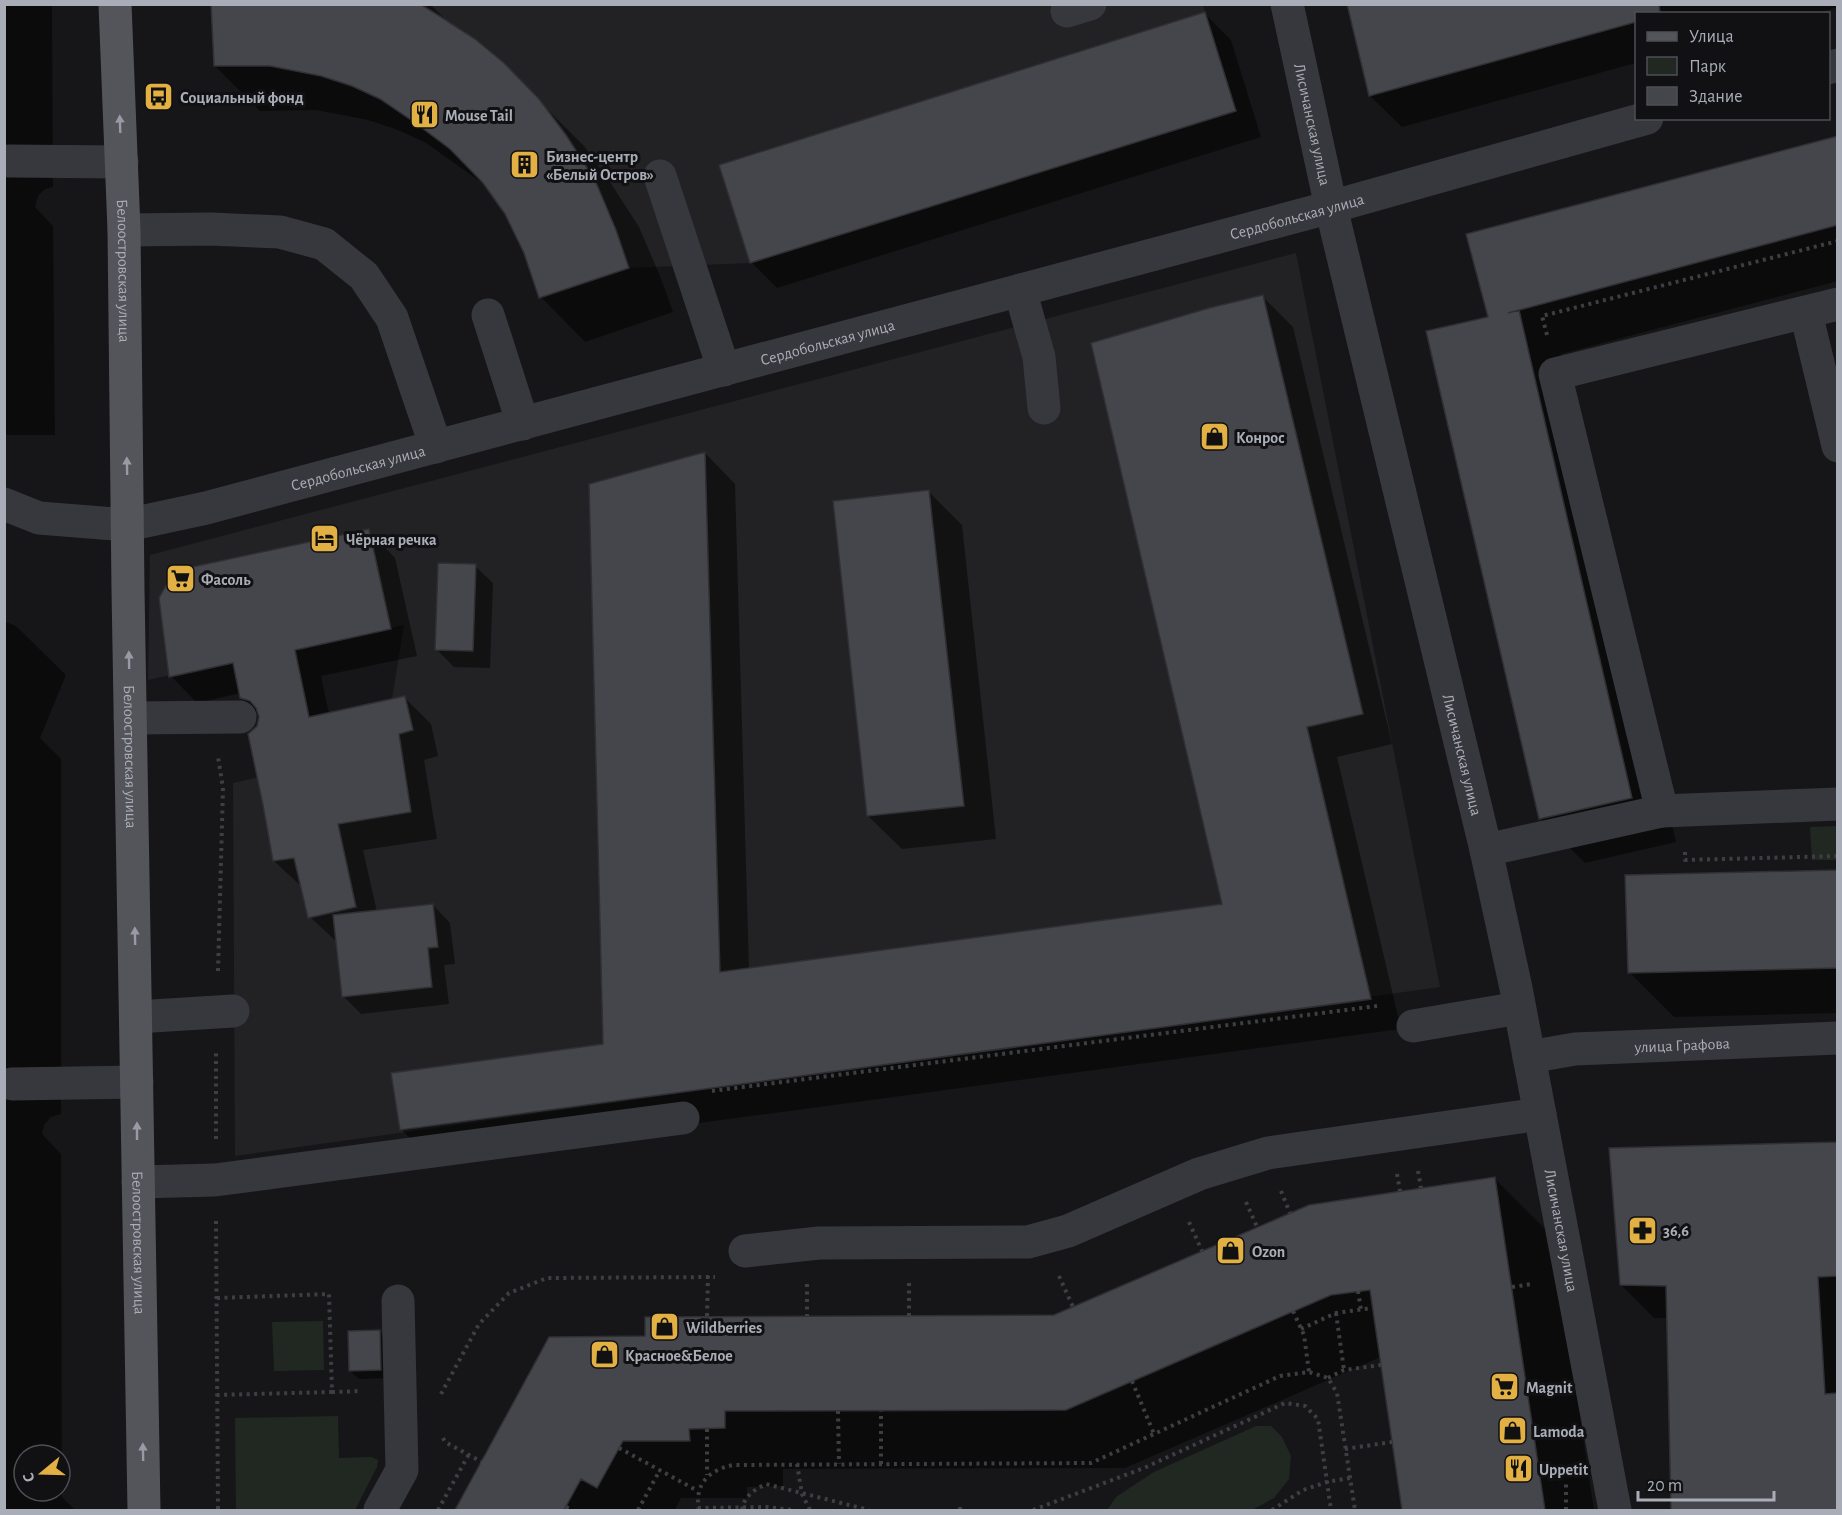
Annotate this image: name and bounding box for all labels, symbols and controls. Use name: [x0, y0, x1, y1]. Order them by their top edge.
legend: [1635, 12, 1830, 120]
text: Улица: [1689, 28, 1734, 46]
text: Парк: [1689, 58, 1727, 76]
street label: Лисичанская улица: [1291, 62, 1333, 187]
bus stop icon: Социальный фонд: [143, 81, 175, 113]
text: Здание: [1689, 88, 1743, 106]
place label: Социальный фонд: [180, 90, 304, 106]
restaurant icon: Mouse Tail: [408, 99, 440, 131]
place label: Mouse Tail: [445, 108, 513, 124]
one-way arrow: [116, 115, 125, 134]
building icon: Бизнес-центр «Белый Остров»: [509, 149, 541, 181]
place label: Бизнес-центр «Белый Остров»: [546, 149, 654, 183]
street label: Сердобольская улица: [1228, 191, 1366, 243]
street label: Белоостровская улица: [114, 199, 132, 343]
street label: Сердобольская улица: [759, 317, 896, 368]
shop icon: Конрос: [1199, 421, 1231, 453]
place label: Конрос: [1236, 430, 1285, 446]
street label: Сердобольская улица: [289, 443, 427, 494]
one-way arrow: [122, 457, 131, 476]
hotel icon: Чёрная речка: [309, 523, 341, 555]
place label: Чёрная речка: [346, 532, 437, 548]
supermarket icon: Фасоль: [164, 563, 196, 595]
place label: Фасоль: [201, 572, 251, 588]
one-way arrow: [124, 650, 134, 669]
street label: Белоостровская улица: [121, 685, 139, 829]
street label: Лисичанская улица: [1440, 692, 1484, 817]
one-way arrow: [130, 927, 139, 946]
street label: улица Графова: [1633, 1036, 1730, 1057]
one-way arrow: [132, 1122, 142, 1141]
street label: Лисичанская улица: [1542, 1168, 1580, 1293]
street label: Белоостровская улица: [129, 1171, 148, 1315]
pharmacy icon: 36,6: [1626, 1214, 1658, 1246]
place label: 36,6: [1663, 1223, 1689, 1239]
shop icon: Ozon: [1215, 1235, 1247, 1267]
place label: Ozon: [1252, 1244, 1285, 1260]
shop icon: Wildberries: [649, 1311, 681, 1343]
place label: Wildberries: [686, 1320, 762, 1336]
shop icon: Красное&Белое: [588, 1339, 620, 1371]
place label: Красное&Белое: [625, 1348, 733, 1364]
supermarket icon: Magnit: [1489, 1371, 1521, 1403]
place label: Magnit: [1526, 1380, 1573, 1396]
shop icon: Lamoda: [1496, 1415, 1528, 1447]
place label: Lamoda: [1533, 1424, 1585, 1440]
north arrow: [12, 1443, 72, 1503]
one-way arrow: [138, 1443, 147, 1462]
restaurant icon: Uppetit: [1502, 1453, 1534, 1485]
place label: Uppetit: [1539, 1462, 1589, 1478]
scale bar: [1638, 1464, 1774, 1502]
text: С: [20, 1471, 38, 1484]
text: 20 m: [1647, 1477, 1682, 1495]

